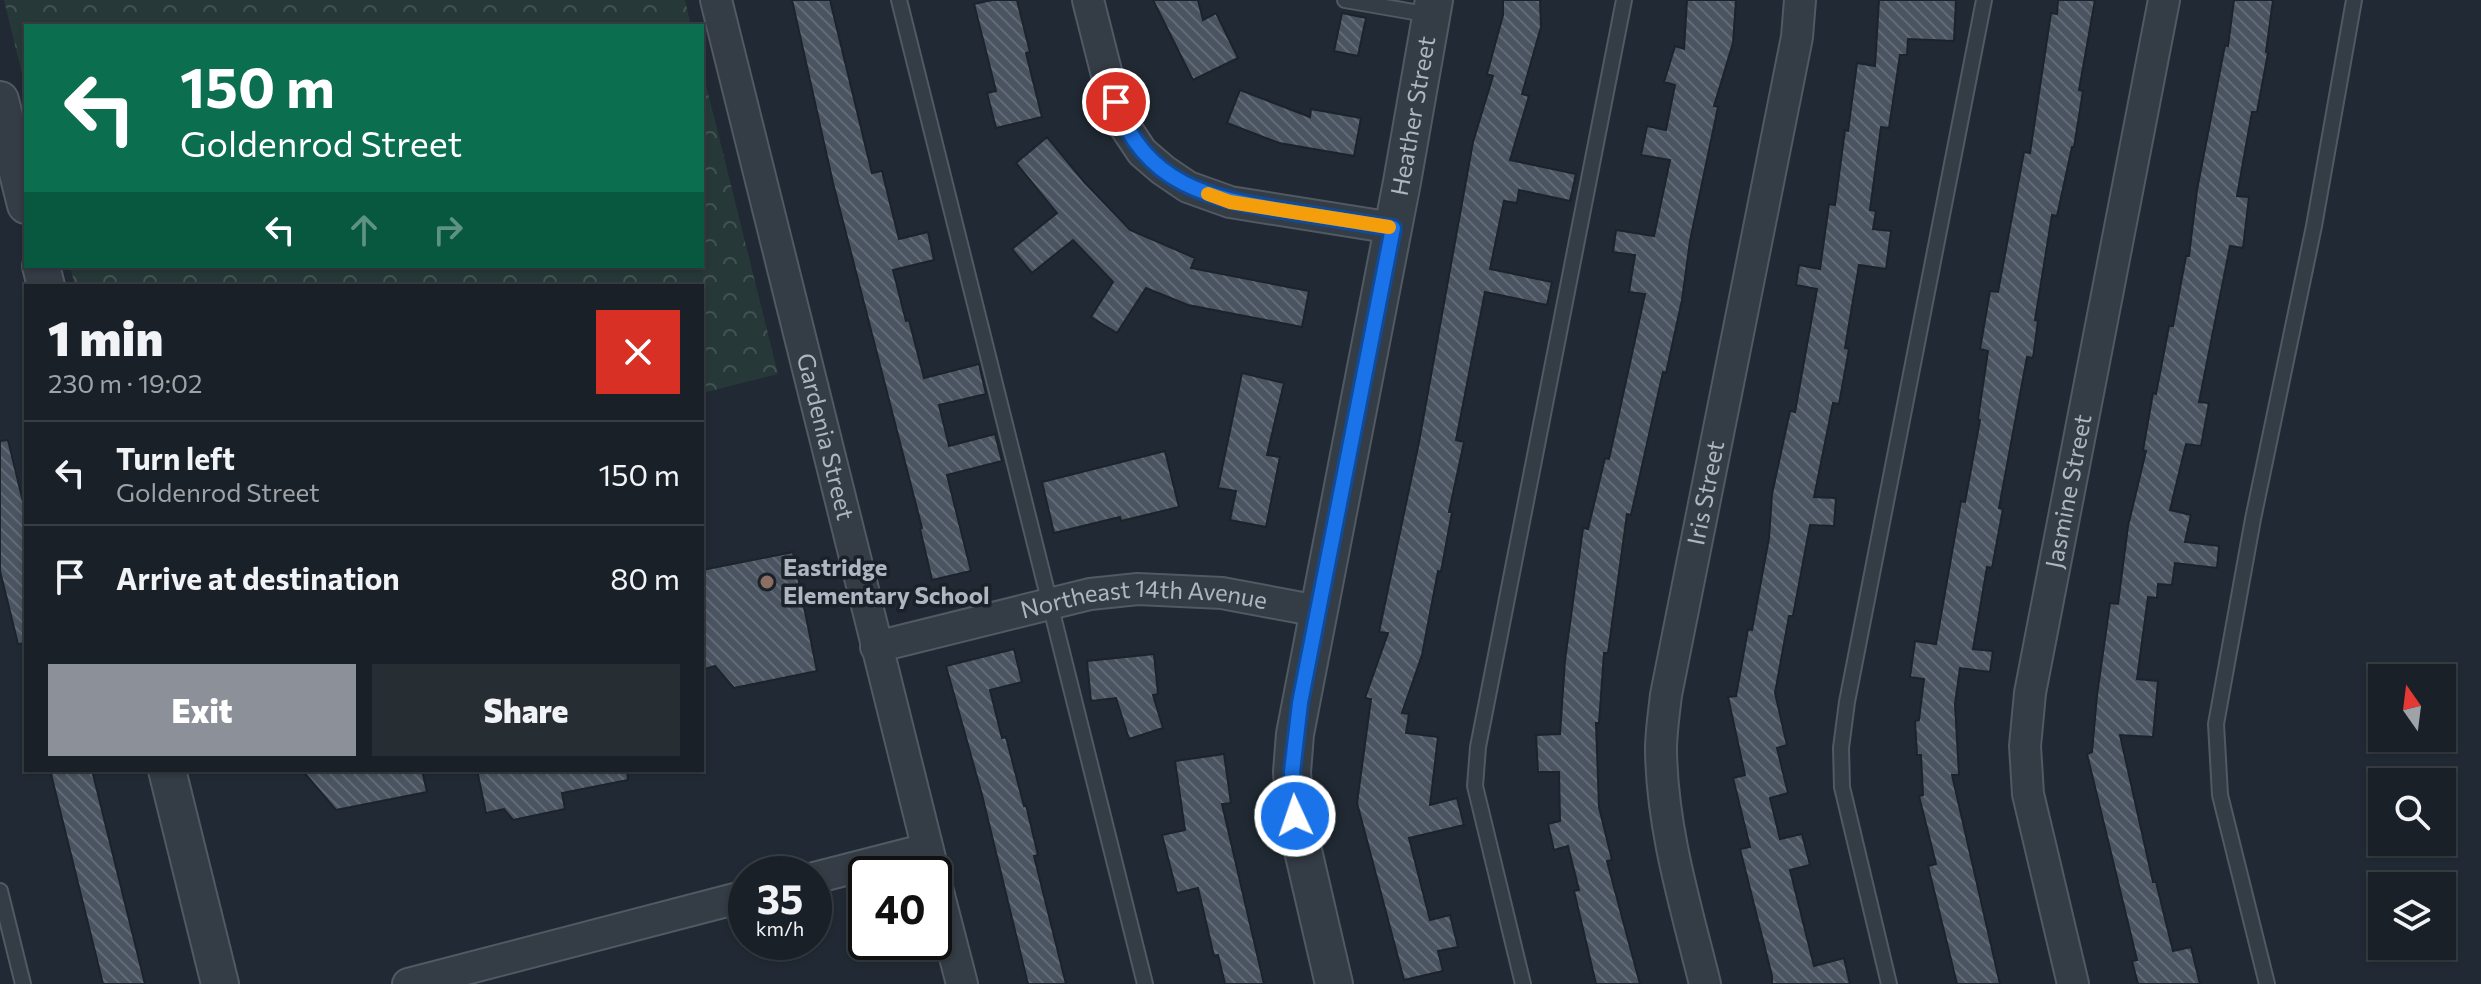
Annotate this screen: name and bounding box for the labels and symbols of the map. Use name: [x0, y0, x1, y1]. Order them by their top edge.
street label: Heather Street: [1384, 33, 1440, 198]
pin: [1082, 68, 1150, 136]
street label: Gardenia Street: [792, 350, 861, 523]
street label: Jasmine Street: [2038, 411, 2097, 571]
street label: Iris Street: [1680, 438, 1729, 547]
place label: Eastridge Elementary School: [783, 552, 990, 609]
marker: Eastridge Elementary School: [758, 573, 776, 591]
street label: Northeast 14th Avenue: [1017, 573, 1270, 624]
north arrow: [2368, 664, 2456, 752]
position arrow: [1253, 774, 1337, 858]
speed limit sign: 40: [848, 856, 952, 960]

